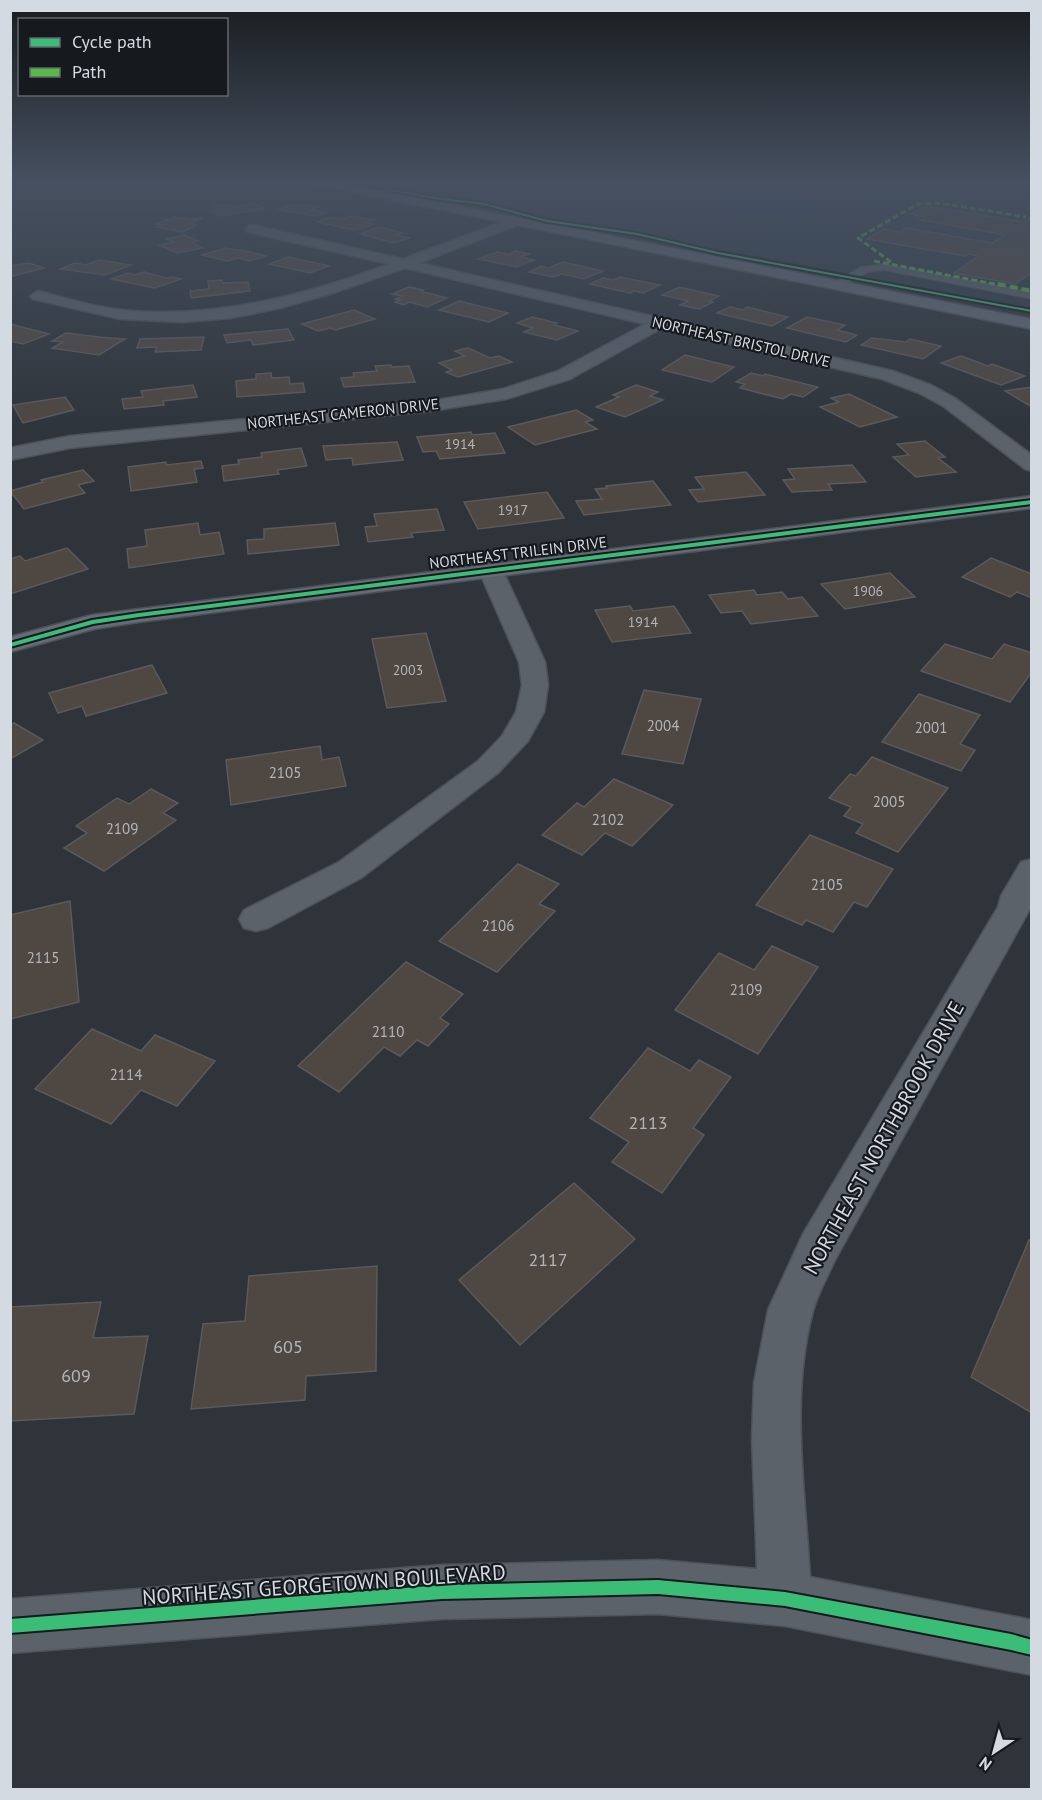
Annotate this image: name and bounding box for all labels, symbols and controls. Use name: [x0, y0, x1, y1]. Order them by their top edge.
legend: [18, 18, 228, 96]
text: Cycle path: [72, 30, 152, 53]
text: Path: [72, 60, 106, 83]
street label: NORTHEAST BRISTOL DRIVE: [650, 312, 832, 371]
street label: NORTHEAST CAMERON DRIVE: [246, 394, 440, 433]
house number: 1914: [445, 435, 476, 453]
house number: 1917: [498, 501, 528, 519]
street label: NORTHEAST TRILEIN DRIVE: [428, 532, 608, 573]
house number: 1906: [853, 582, 883, 600]
house number: 1914: [628, 613, 659, 631]
house number: 2003: [393, 661, 423, 679]
house number: 2004: [647, 716, 679, 735]
house number: 2001: [915, 718, 947, 737]
house number: 2105: [269, 763, 301, 782]
house number: 2005: [873, 792, 905, 811]
house number: 2102: [592, 810, 624, 829]
house number: 2109: [106, 819, 138, 838]
house number: 2105: [811, 875, 843, 894]
house number: 2106: [482, 916, 514, 935]
house number: 2115: [27, 948, 59, 967]
house number: 2109: [730, 980, 762, 999]
street label: NORTHEAST NORTHBROOK DRIVE: [797, 997, 970, 1279]
house number: 2110: [372, 1022, 404, 1041]
house number: 2114: [110, 1065, 142, 1084]
house number: 2113: [628, 1111, 668, 1134]
house number: 2117: [528, 1248, 568, 1271]
house number: 605: [273, 1335, 303, 1358]
house number: 609: [61, 1364, 91, 1387]
street label: NORTHEAST GEORGETOWN BOULEVARD: [141, 1558, 507, 1611]
north arrow: [964, 1722, 1024, 1782]
text: N: [975, 1753, 995, 1775]

